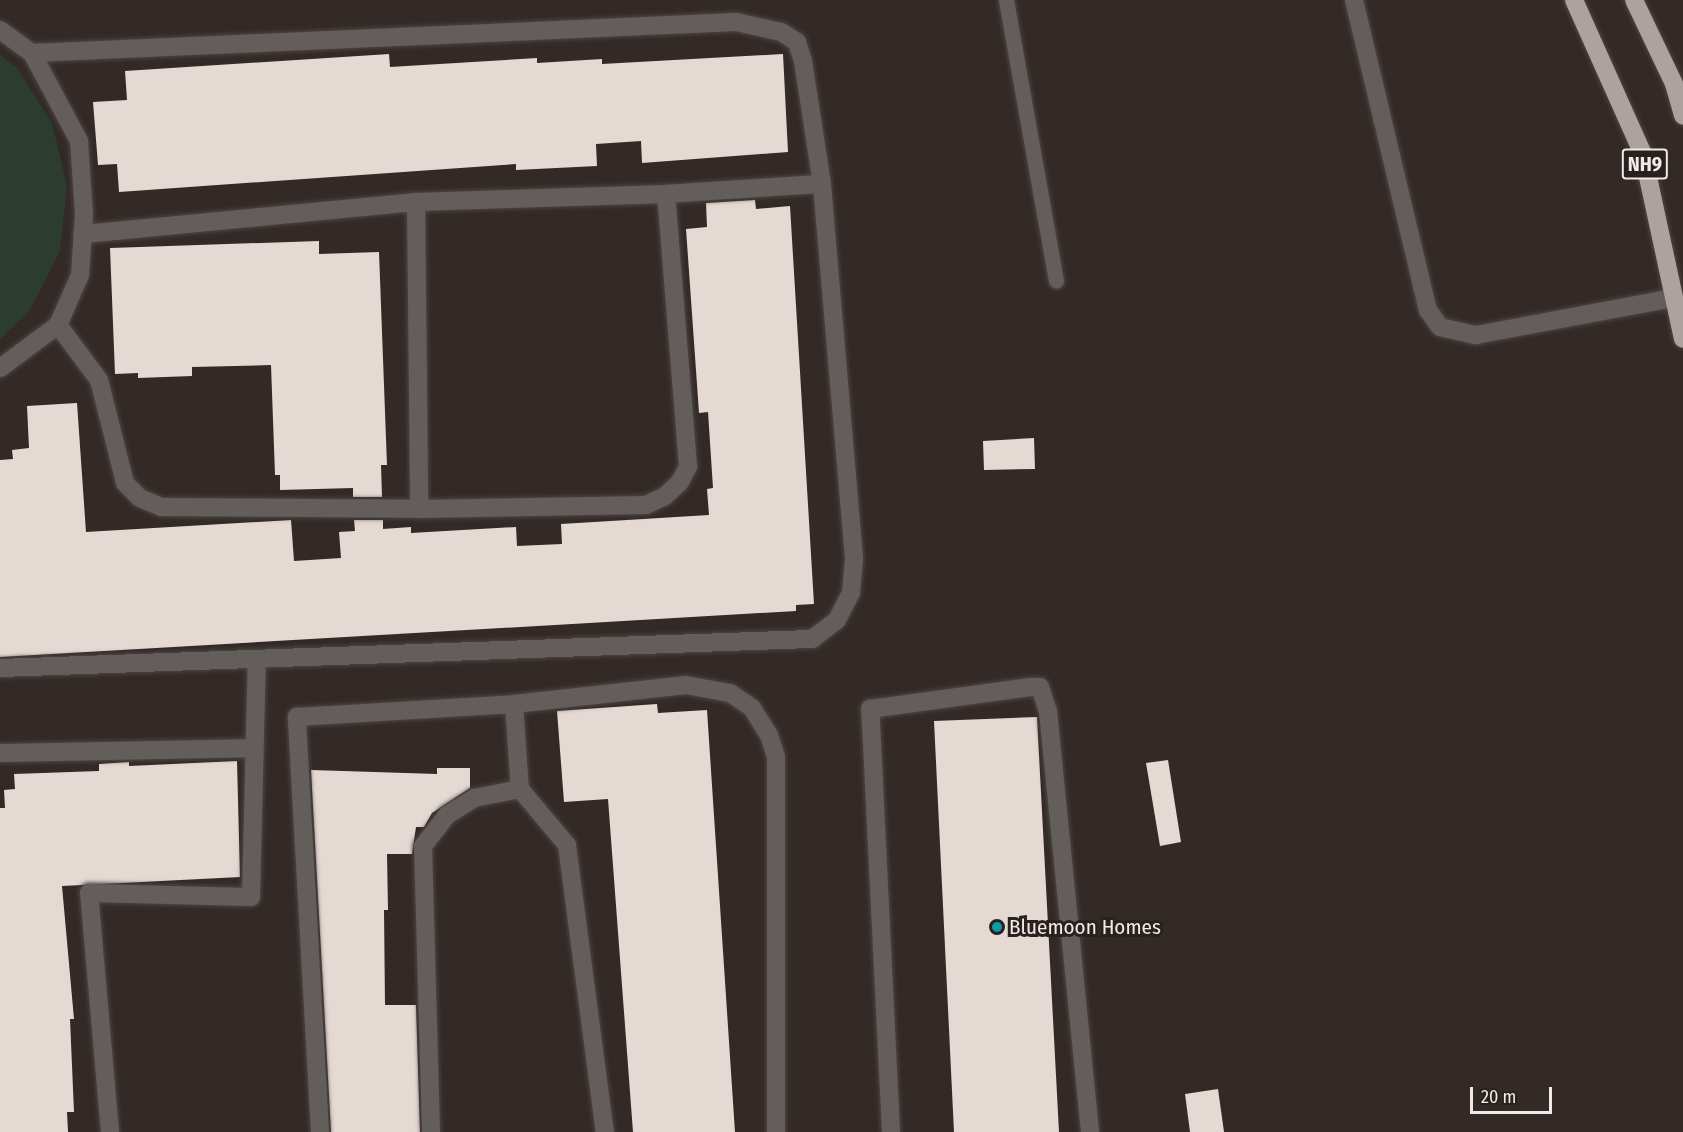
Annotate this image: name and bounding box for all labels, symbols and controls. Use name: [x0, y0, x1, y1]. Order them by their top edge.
road number: NH9: [1621, 147, 1669, 181]
place label: Bluemoon Homes: [1009, 914, 1161, 940]
marker: Bluemoon Homes: [990, 920, 1004, 934]
scale bar: [1473, 1075, 1556, 1113]
text: 20 m: [1481, 1086, 1516, 1108]

